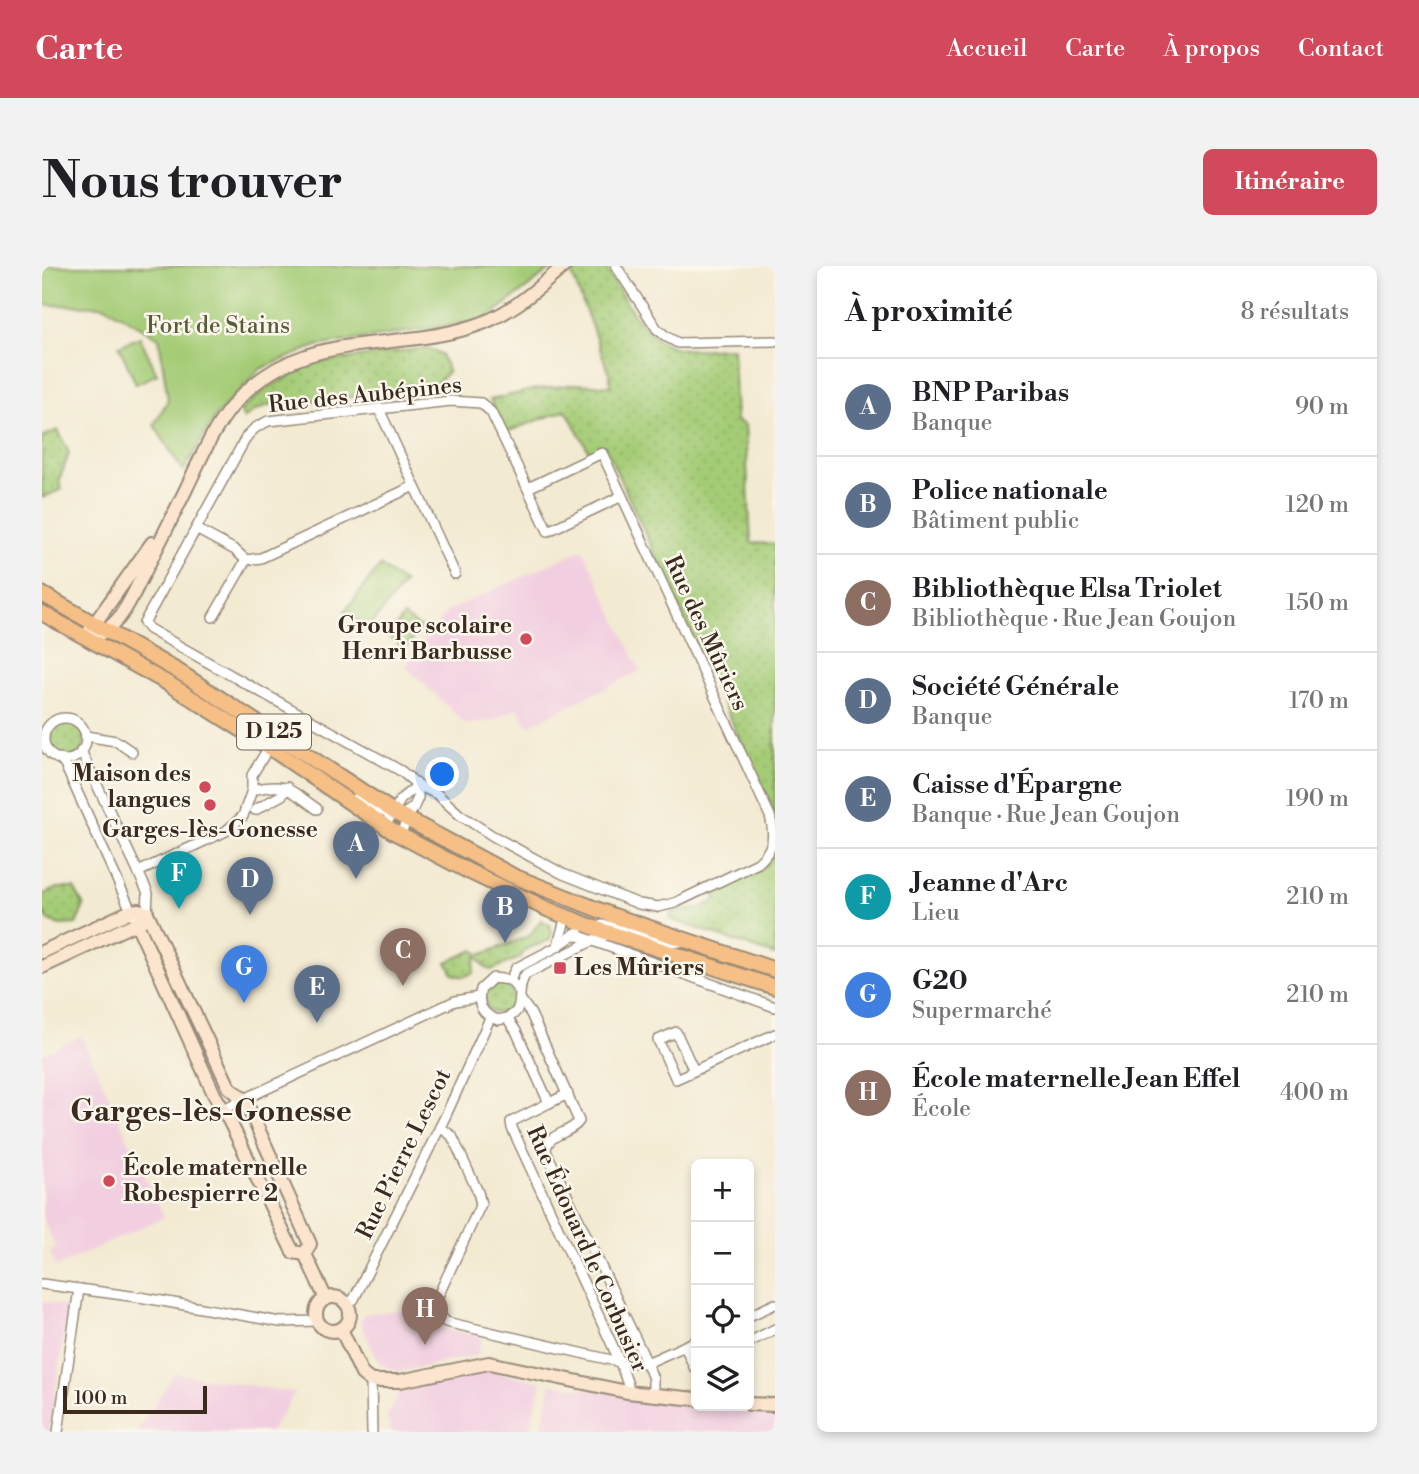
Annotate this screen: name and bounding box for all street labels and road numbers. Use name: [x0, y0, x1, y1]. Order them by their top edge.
street label: Rue des Aubépines: [267, 371, 463, 419]
street label: Rue des Mûriers: [658, 551, 754, 715]
road number: D 125: [237, 714, 311, 750]
street label: Rue Pierre Lescot: [351, 1064, 457, 1244]
street label: Rue Édouard le Corbusier: [520, 1121, 656, 1377]

